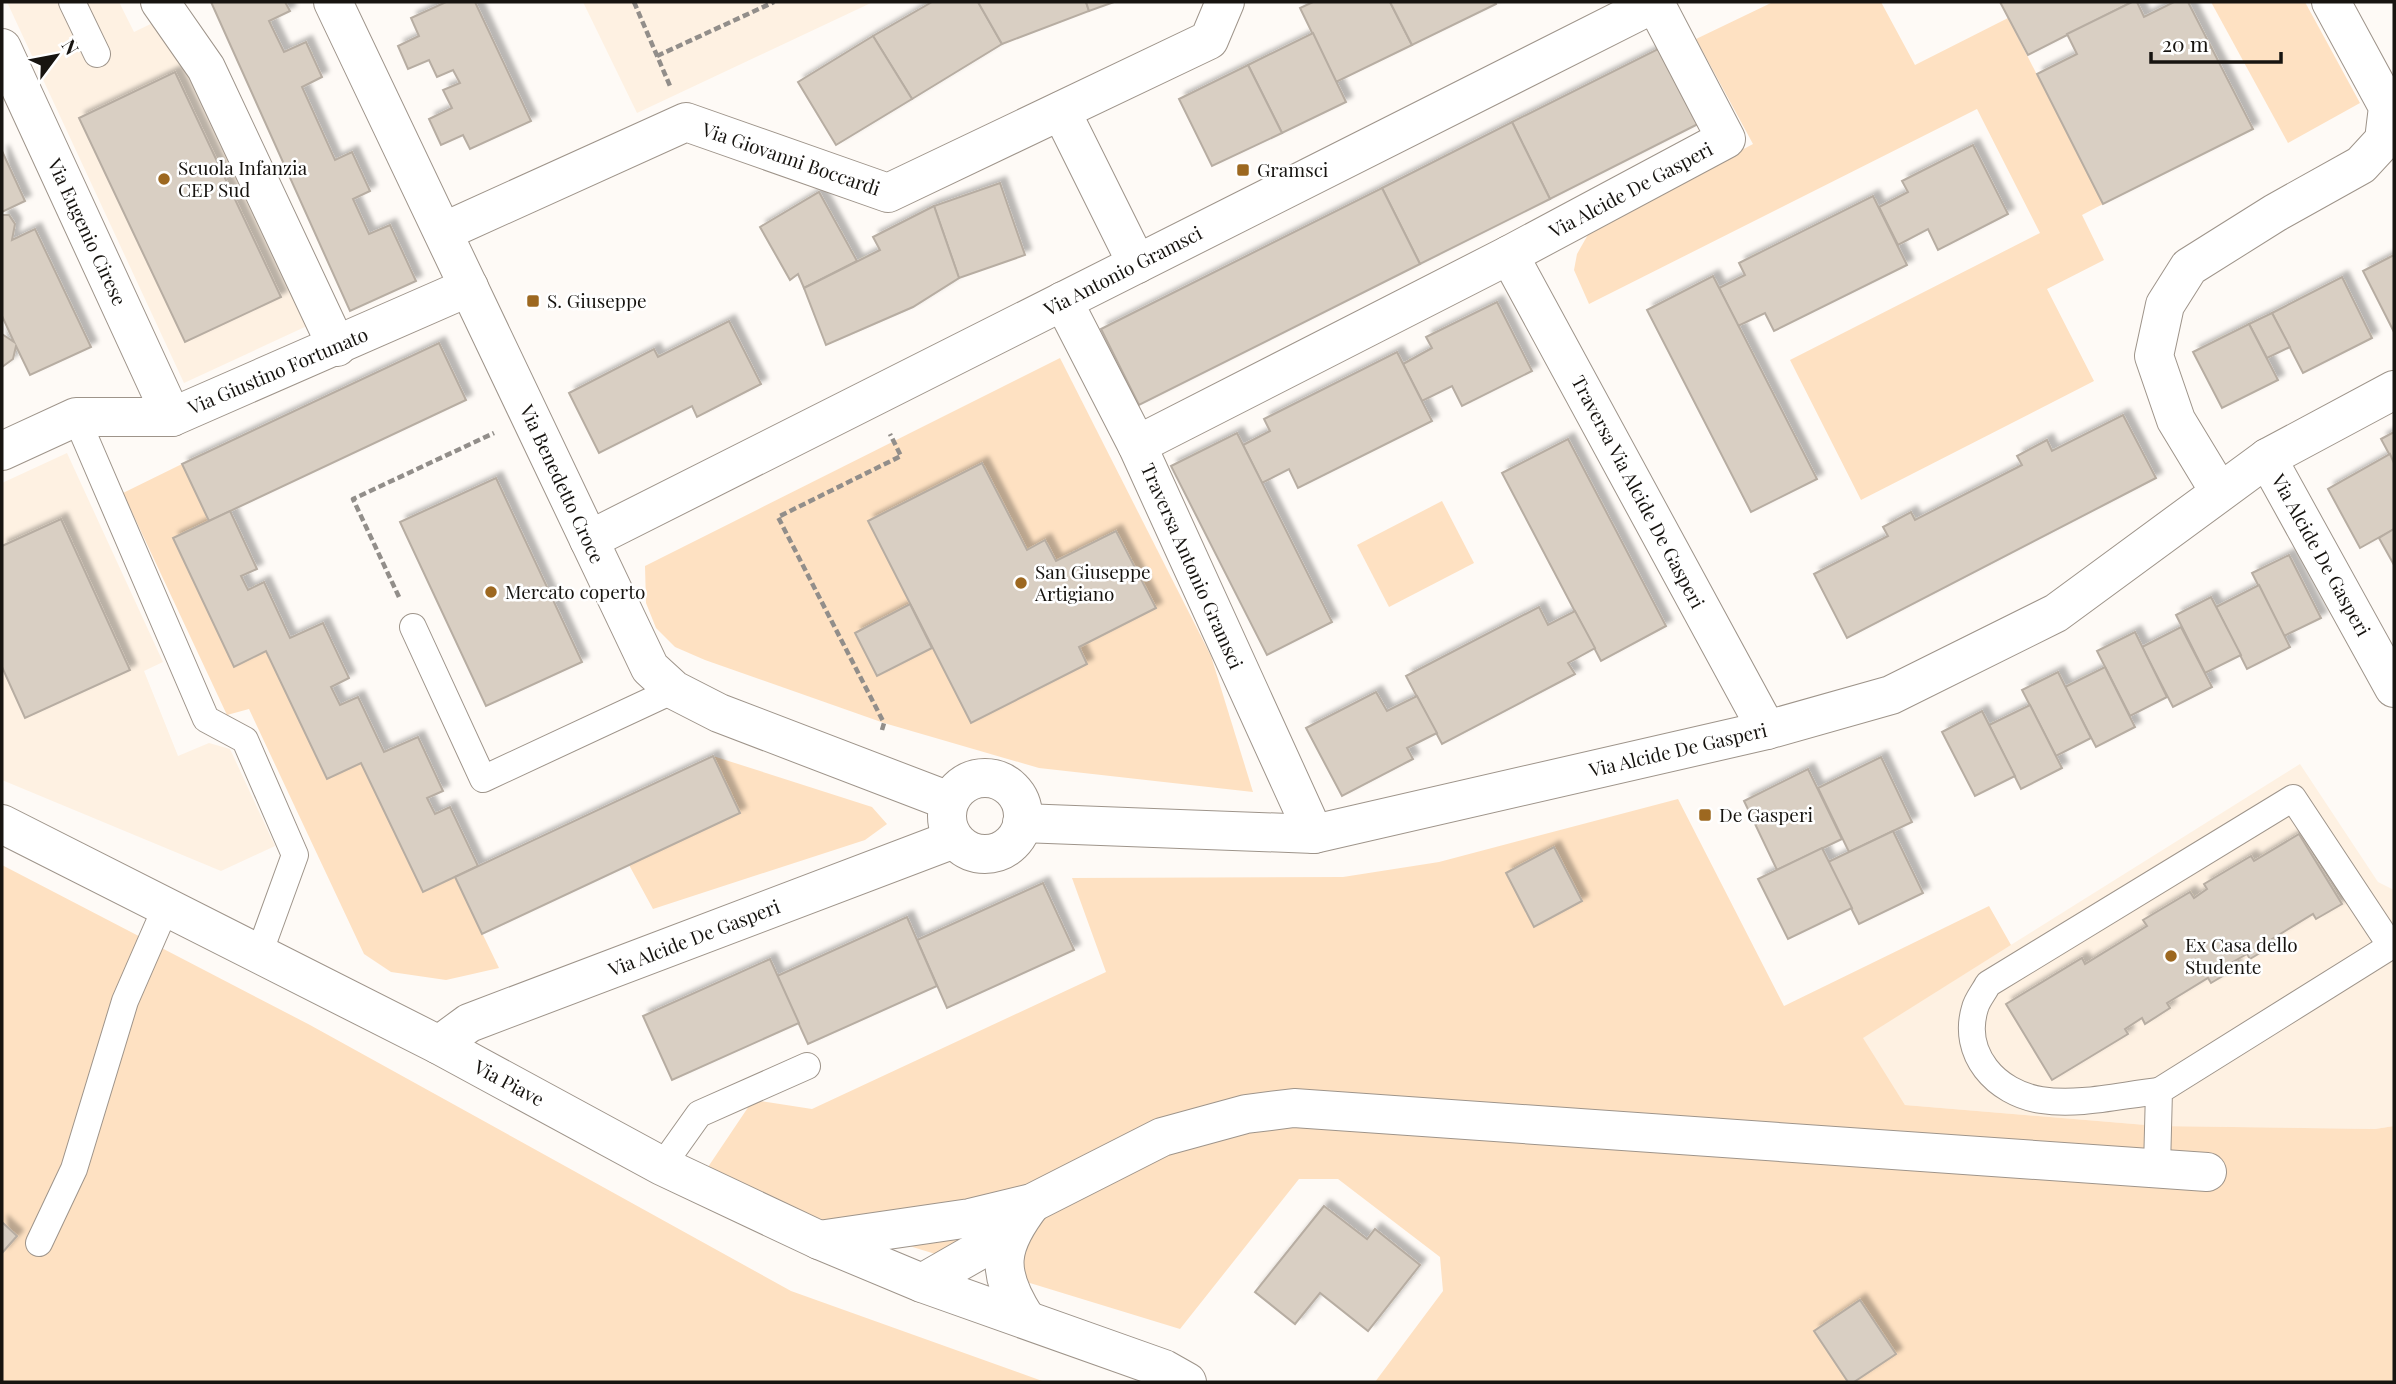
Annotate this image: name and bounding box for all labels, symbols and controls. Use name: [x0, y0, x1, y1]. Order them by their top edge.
north arrow: [21, 21, 91, 91]
scale bar: [2151, 21, 2280, 65]
text: 20 m: [2162, 29, 2209, 57]
text: N: [57, 34, 86, 59]
street label: Via Giovanni Boccardi: [698, 115, 884, 201]
street label: Via Alcide De Gasperi: [1543, 135, 1717, 244]
street label: Via Eugenio Cirese: [42, 153, 133, 309]
place label: Scuola Infanzia CEP Sud: [178, 154, 308, 202]
place label: Gramsci: [1257, 156, 1329, 182]
marker: Gramsci: [1235, 162, 1251, 178]
marker: Scuola Infanzia CEP Sud: [156, 171, 172, 187]
street label: Via Antonio Gramsci: [1038, 219, 1206, 322]
place label: S. Giuseppe: [547, 287, 647, 313]
marker: S. Giuseppe: [525, 293, 541, 309]
street label: Via Giustino Fortunato: [183, 320, 372, 420]
street label: Traversa Via Alcide De Gasperi: [1566, 370, 1712, 613]
street label: Via Benedetto Croce: [514, 399, 611, 567]
street label: Traversa Antonio Gramsci: [1136, 459, 1250, 673]
street label: Via Alcide De Gasperi: [2266, 468, 2377, 641]
place label: San Giuseppe Artigiano: [1034, 558, 1151, 606]
marker: San Giuseppe Artigiano: [1013, 575, 1029, 591]
place label: Mercato coperto: [505, 578, 645, 604]
marker: Mercato coperto: [483, 584, 499, 600]
street label: Via Alcide De Gasperi: [1585, 716, 1770, 782]
place label: De Gasperi: [1719, 801, 1813, 827]
marker: De Gasperi: [1697, 807, 1713, 823]
street label: Via Alcide De Gasperi: [603, 892, 784, 982]
place label: Ex Casa dello Studente: [2185, 931, 2298, 979]
marker: Ex Casa dello Studente: [2163, 948, 2179, 964]
street label: Via Piave: [469, 1052, 549, 1111]

